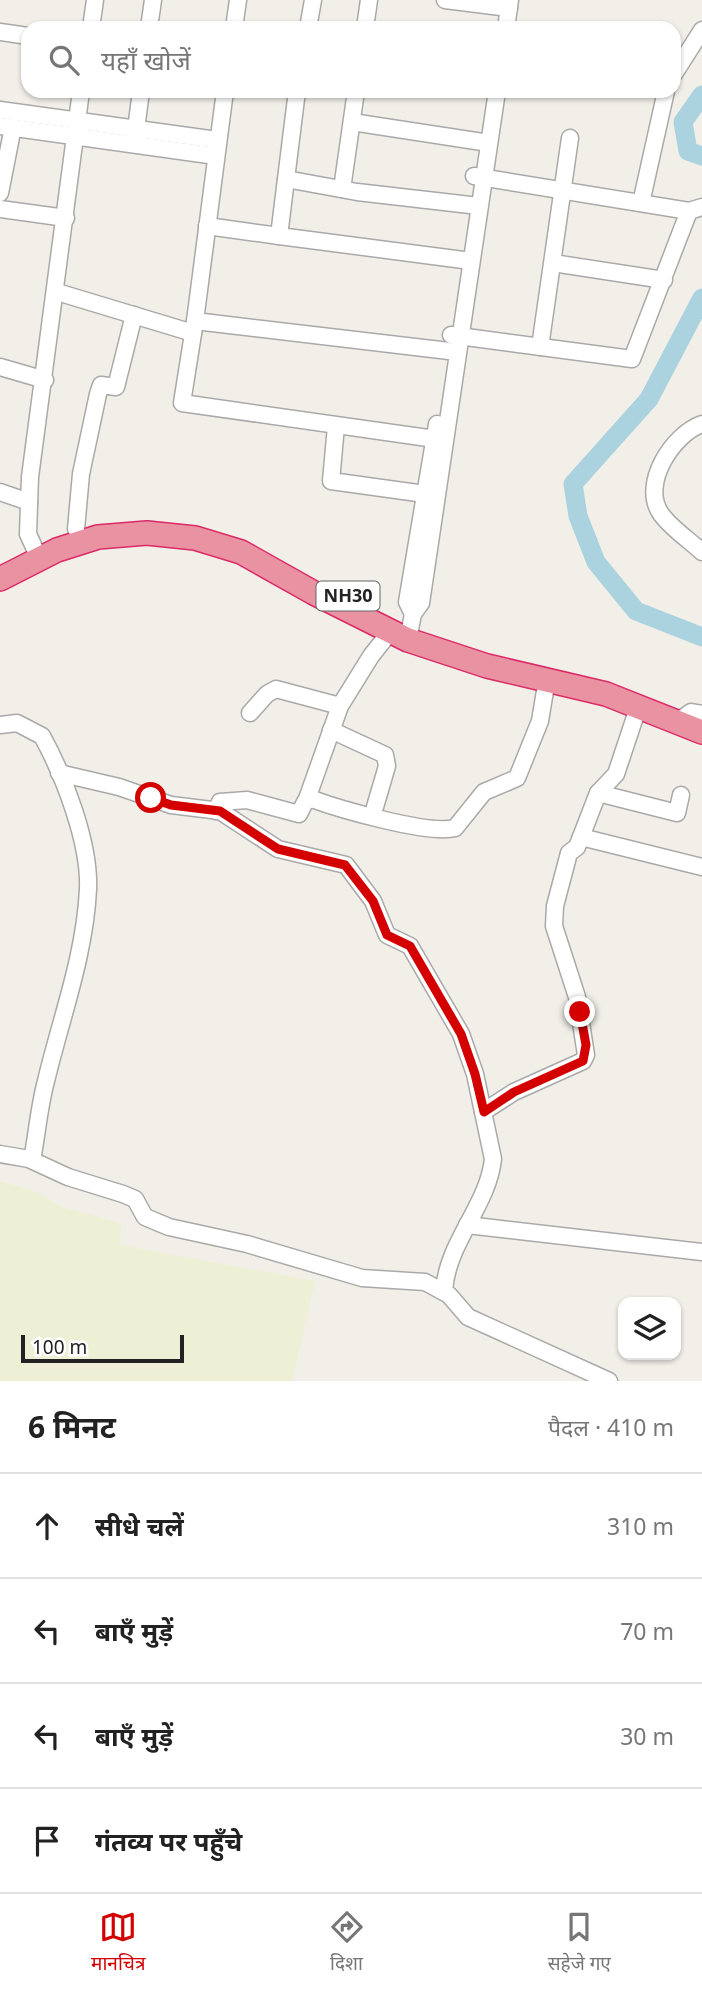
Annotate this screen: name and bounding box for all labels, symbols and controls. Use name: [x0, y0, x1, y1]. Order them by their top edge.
search box: [21, 21, 681, 98]
icon: search: [45, 41, 83, 79]
text: यहाँ खोजें: [101, 42, 191, 78]
road number: NH30: [316, 582, 380, 610]
route start: [135, 782, 166, 813]
route end: [564, 996, 595, 1027]
map controls: [618, 1297, 681, 1360]
button: layers: [618, 1297, 681, 1360]
scale bar: [21, 1332, 184, 1364]
text: 100 m: [32, 1334, 87, 1360]
text: 6 मिनट: [28, 1406, 116, 1447]
text: पैदल · 410 m: [548, 1411, 674, 1443]
icon: ahead: [28, 1507, 66, 1545]
text: सीधे चलें: [95, 1508, 184, 1544]
text: 310 m: [607, 1510, 674, 1542]
icon: left: [28, 1612, 66, 1650]
text: बाएँ मुड़ें: [95, 1613, 173, 1649]
text: 70 m: [620, 1615, 674, 1647]
icon: left: [28, 1717, 66, 1755]
text: बाएँ मुड़ें: [95, 1718, 173, 1754]
text: 30 m: [620, 1720, 674, 1752]
icon: arrive: [28, 1822, 66, 1860]
text: गंतव्य पर पहुँचे: [95, 1823, 242, 1859]
tab: मानचित्र: [91, 1908, 145, 1976]
tab: दिशा: [328, 1908, 366, 1976]
tab: सहेजे गए: [548, 1908, 611, 1976]

